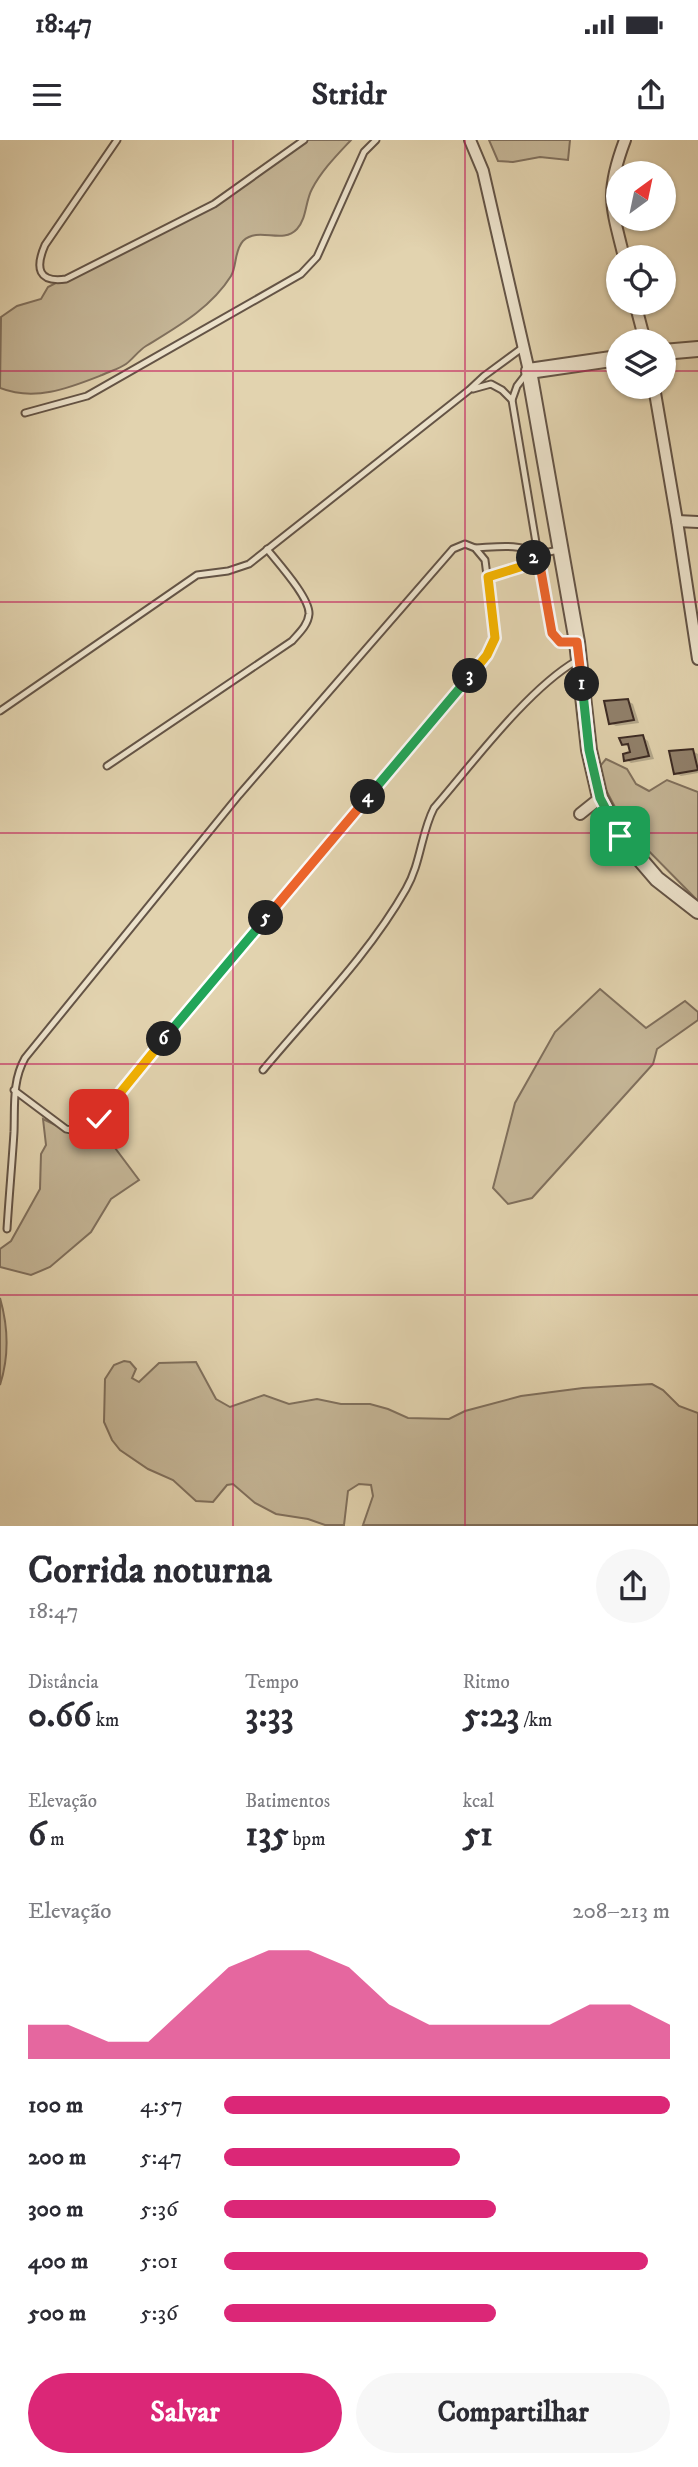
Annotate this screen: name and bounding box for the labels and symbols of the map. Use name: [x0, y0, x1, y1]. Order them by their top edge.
north arrow: [606, 161, 676, 231]
pin: 2: [516, 540, 552, 576]
pin: 3: [452, 658, 488, 694]
pin: 1: [564, 666, 600, 702]
pin: 4: [350, 780, 386, 814]
pin: [590, 806, 650, 866]
pin: 5: [248, 900, 284, 936]
pin: 6: [146, 1021, 182, 1056]
pin: [69, 1089, 129, 1149]

